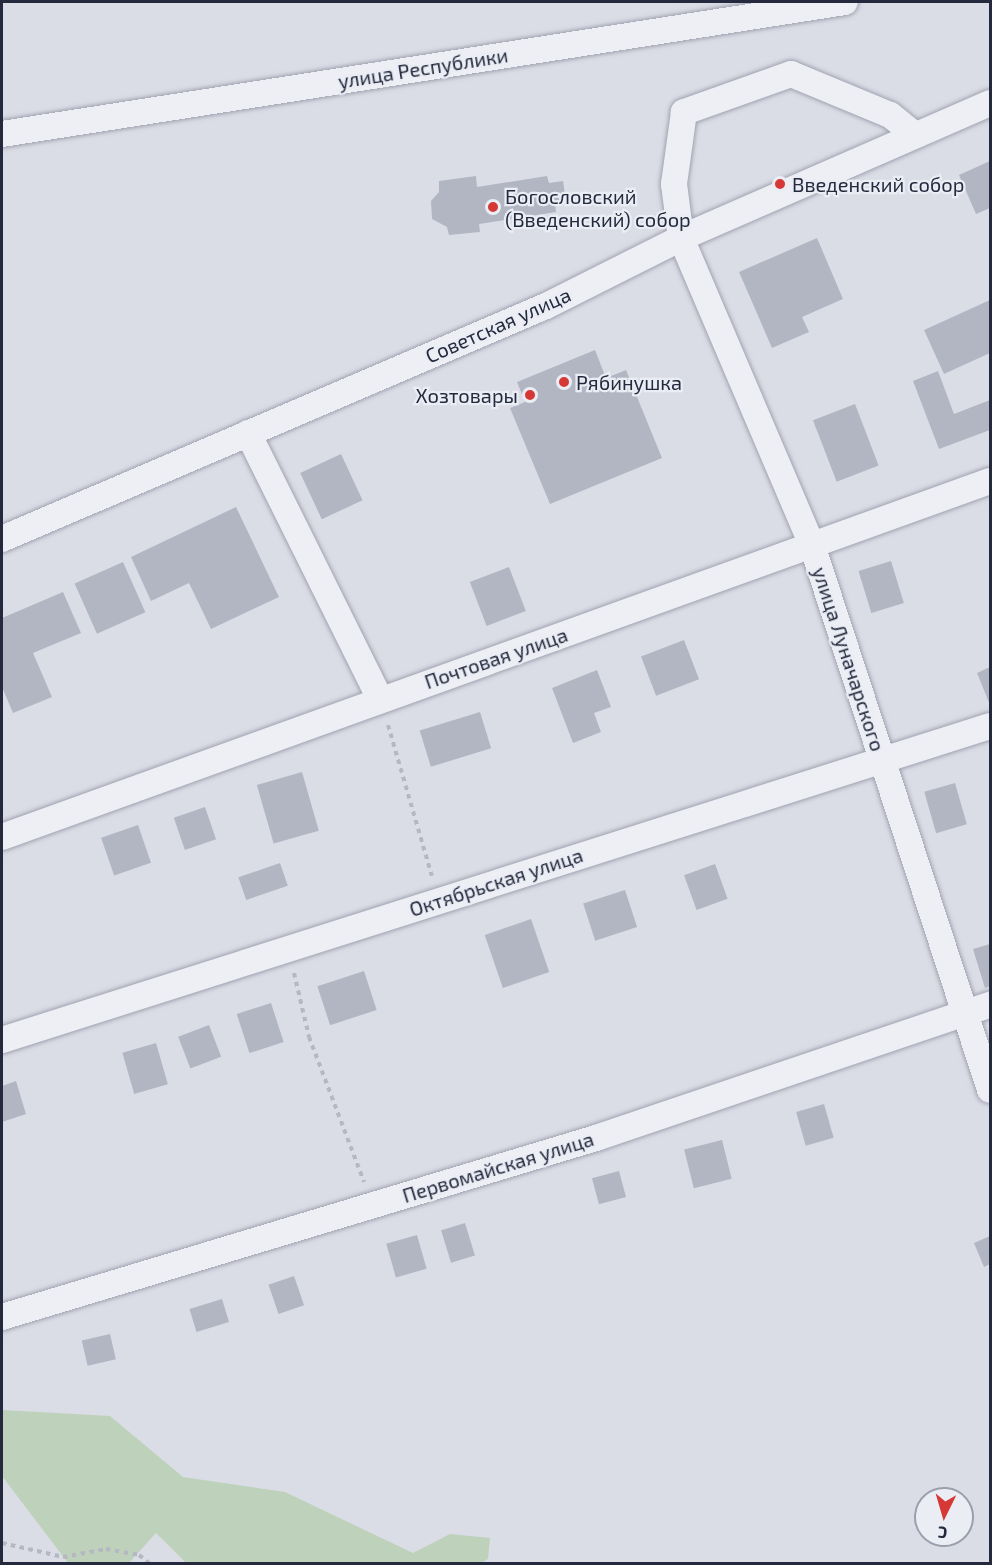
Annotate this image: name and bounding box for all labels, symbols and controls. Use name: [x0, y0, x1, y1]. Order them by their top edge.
street label: улица Республики: [336, 43, 510, 93]
place label: Введенский собор: [792, 172, 964, 196]
marker: Введенский собор: [773, 177, 787, 191]
place label: Богословский (Введенский) собор: [505, 184, 691, 231]
marker: Богословский (Введенский) собор: [486, 200, 500, 214]
street label: Советская улица: [422, 282, 574, 368]
place label: Рябинушка: [576, 370, 682, 394]
marker: Рябинушка: [557, 375, 571, 389]
place label: Хозтовары: [416, 383, 518, 407]
marker: Хозтовары: [523, 388, 537, 402]
street label: улица Луначарского: [808, 564, 890, 754]
street label: Почтовая улица: [421, 622, 571, 694]
street label: Октябрьская улица: [406, 843, 586, 921]
street label: Первомайская улица: [399, 1126, 597, 1208]
north arrow: [914, 1487, 974, 1547]
text: С: [937, 1524, 948, 1543]

